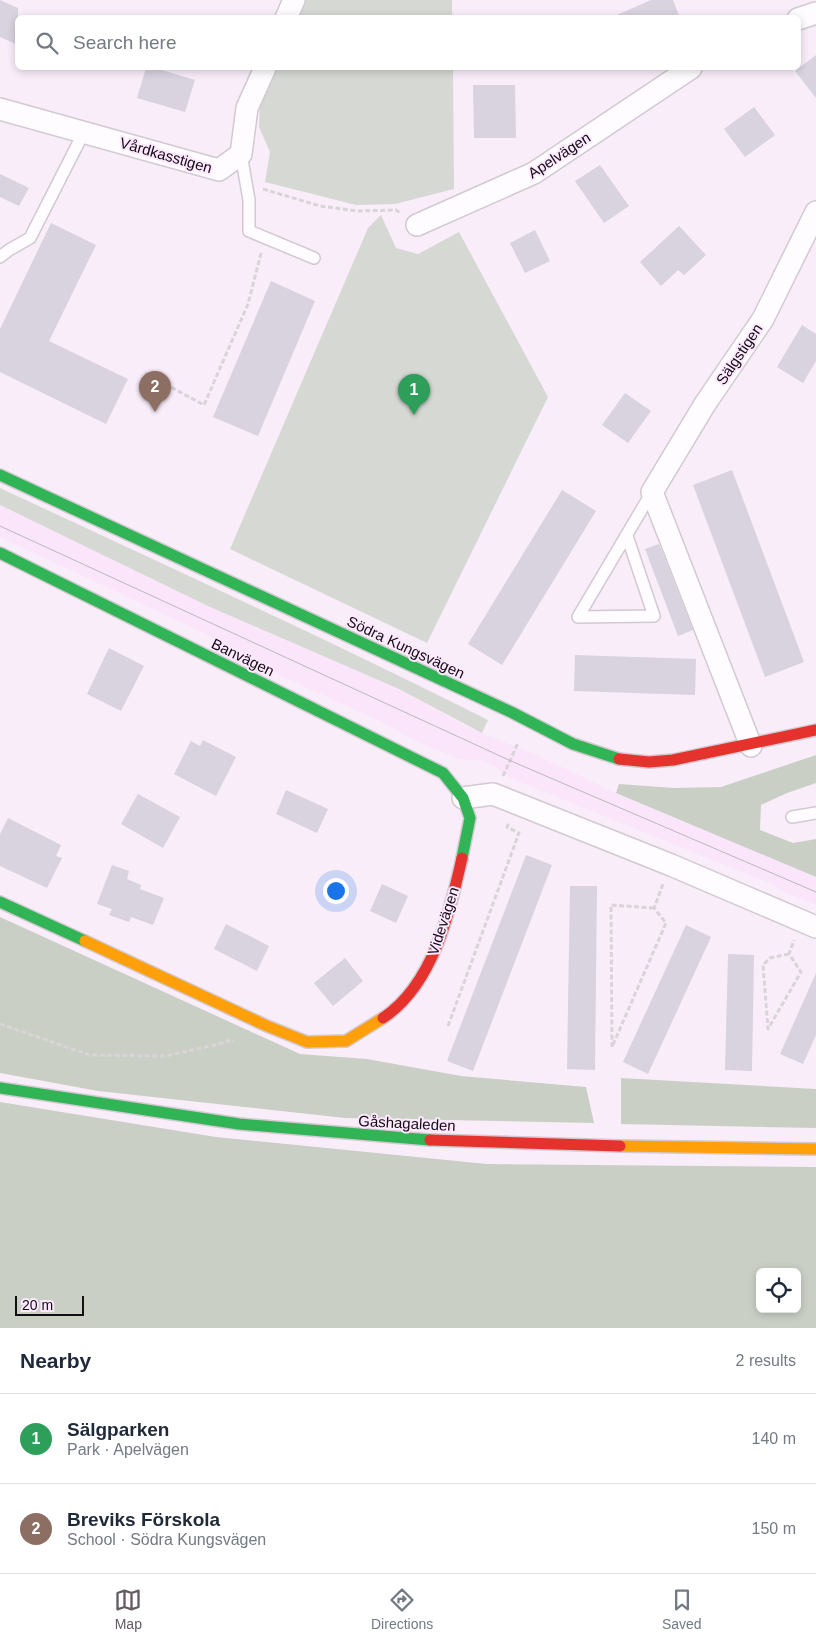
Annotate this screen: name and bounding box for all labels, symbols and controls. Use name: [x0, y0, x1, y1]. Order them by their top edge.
search box: [15, 15, 801, 70]
icon: search: [33, 29, 61, 57]
text: Search here: [73, 32, 177, 53]
street label: Apelvägen: [525, 129, 593, 181]
street label: Vårdkasstigen: [118, 134, 214, 176]
street label: Sälgstigen: [712, 320, 766, 388]
pin: 2: [139, 371, 171, 412]
pin: 1: [398, 374, 430, 415]
street label: Södra Kungsvägen: [345, 612, 467, 682]
street label: Banvägen: [209, 635, 277, 679]
your location: [323, 878, 349, 904]
street label: Videvägen: [424, 885, 462, 957]
street label: Gåshagaleden: [358, 1112, 456, 1134]
map controls: [756, 1268, 801, 1313]
button: locate: [756, 1268, 801, 1313]
scale bar: [15, 1293, 84, 1316]
text: 20 m: [22, 1297, 53, 1313]
text: Nearby: [20, 1349, 91, 1372]
text: 2 results: [736, 1352, 796, 1369]
text: Sälgparken: [67, 1419, 169, 1440]
text: 1: [32, 1430, 40, 1447]
text: 140 m: [752, 1430, 796, 1447]
text: Park · Apelvägen: [67, 1441, 189, 1458]
text: Breviks Förskola: [67, 1509, 220, 1530]
text: 2: [32, 1520, 40, 1537]
text: 150 m: [752, 1520, 796, 1537]
text: School · Södra Kungsvägen: [67, 1531, 266, 1548]
tab: Map: [114, 1586, 142, 1632]
tab: Directions: [371, 1586, 433, 1632]
tab: Saved: [662, 1586, 702, 1632]

